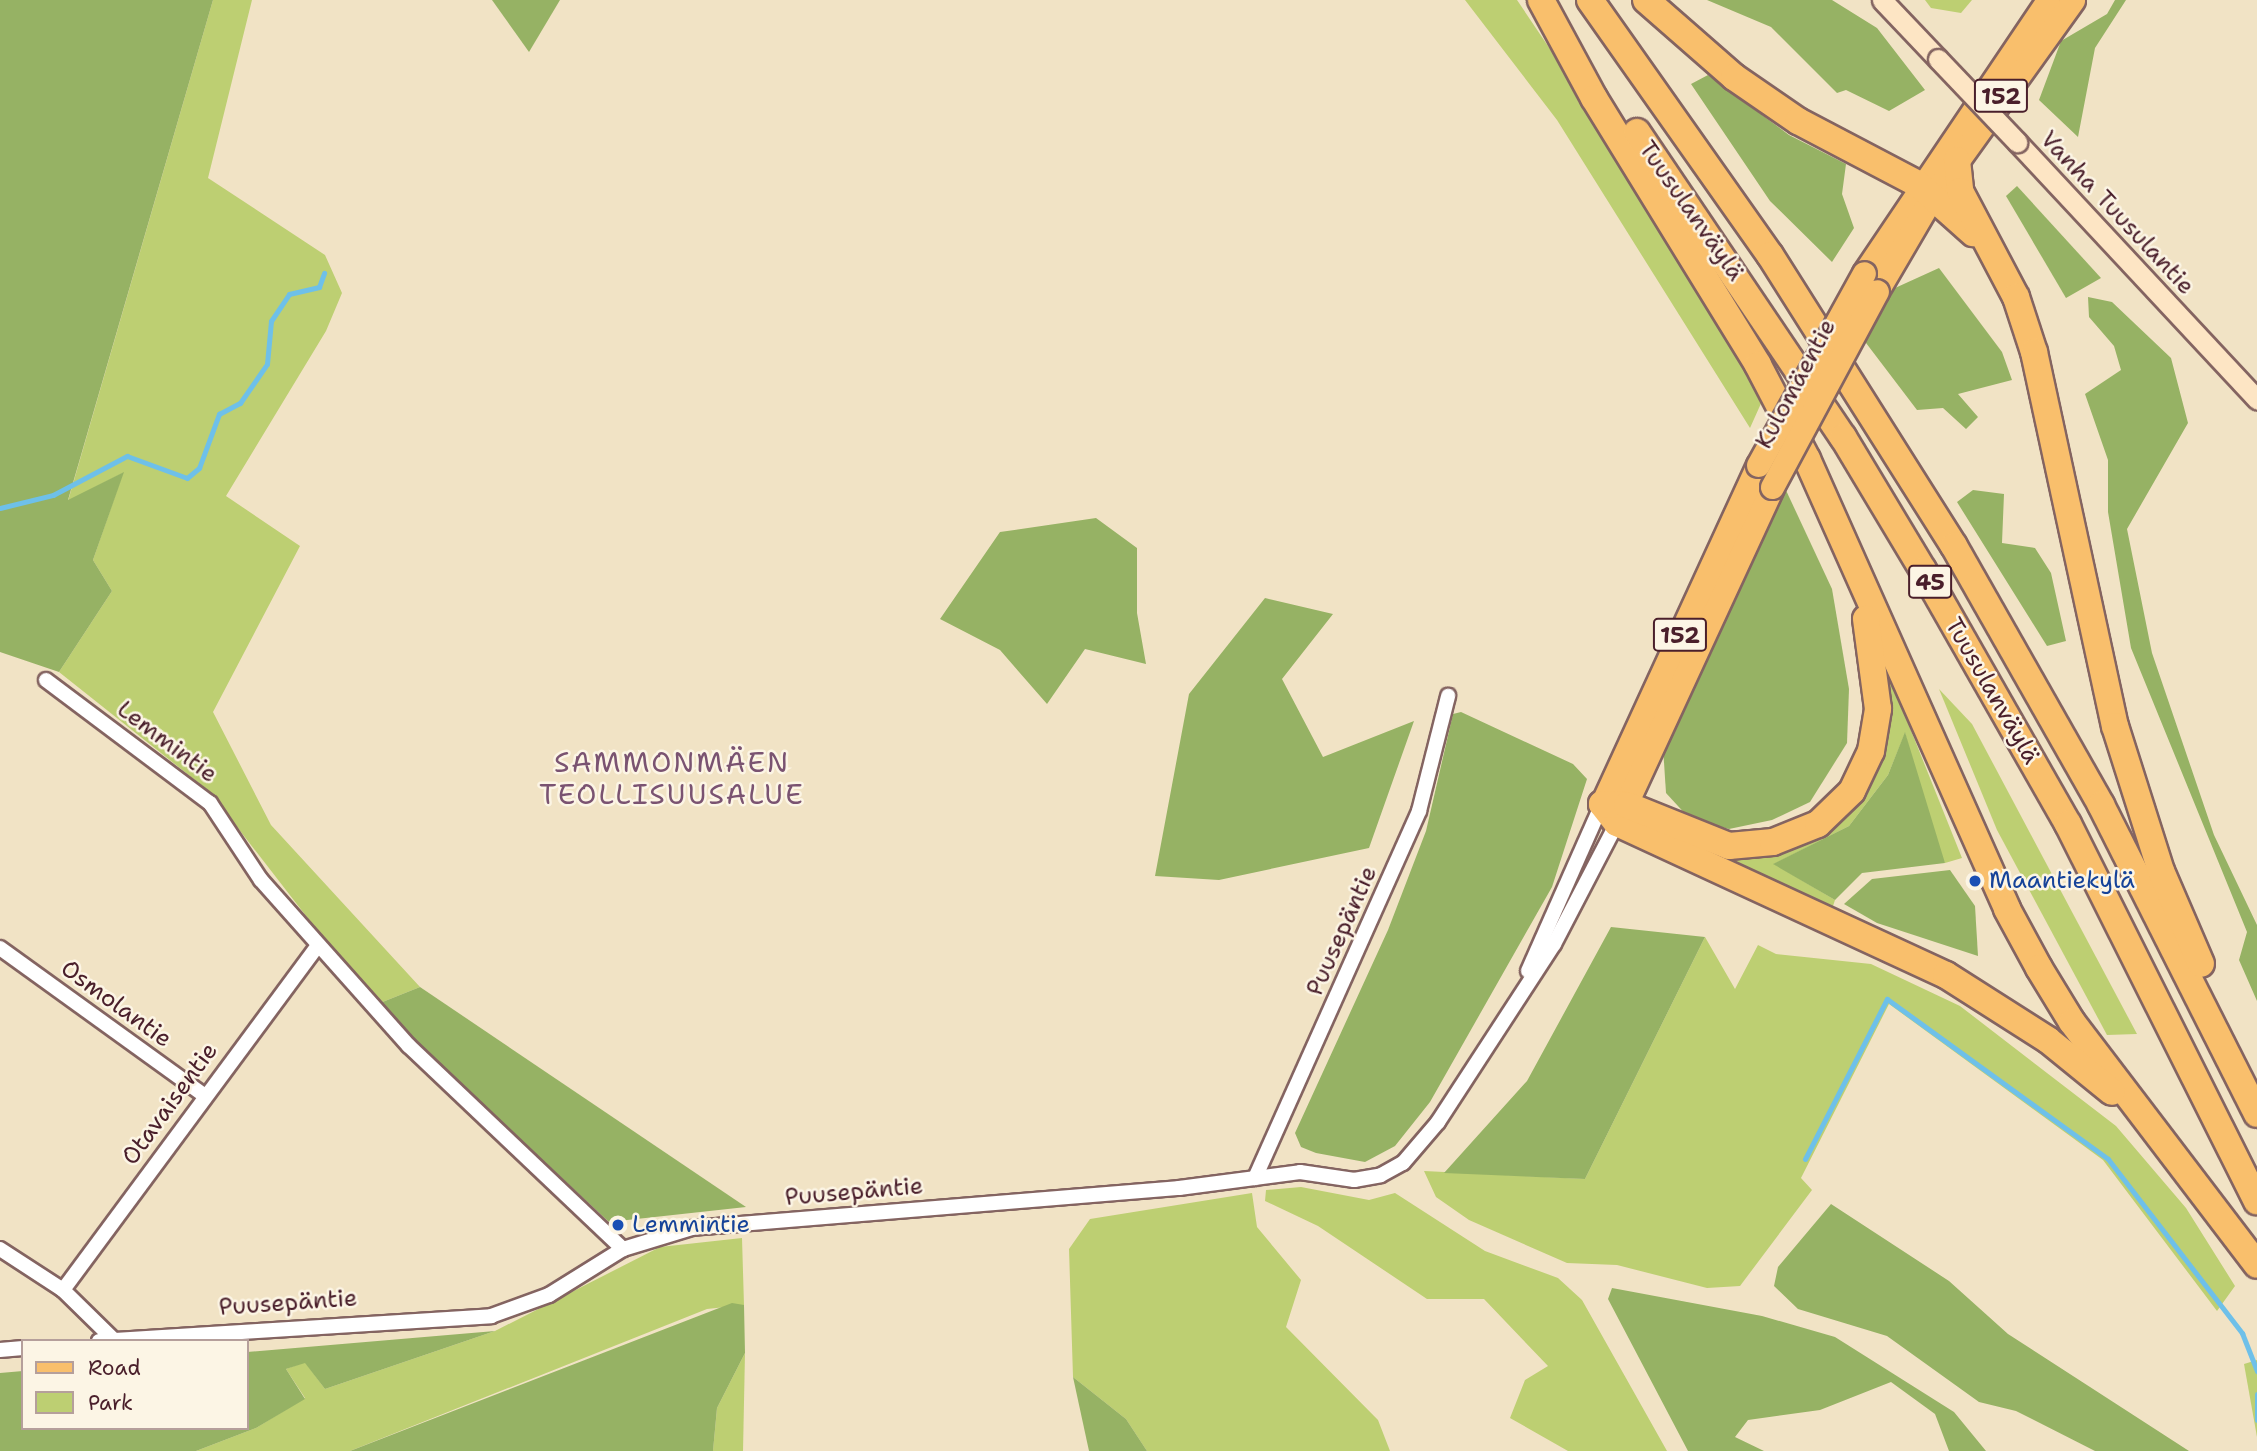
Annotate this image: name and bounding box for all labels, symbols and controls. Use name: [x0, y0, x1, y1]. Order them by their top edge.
road number: 152: [1973, 76, 2029, 116]
street label: Vanha Tuusulantie: [2034, 125, 2200, 301]
street label: Tuusulanväylä: [1632, 136, 1750, 286]
street label: Kulomäentie: [1750, 314, 1842, 454]
road number: 45: [1907, 562, 1953, 602]
street label: Tuusulanväylä: [1939, 613, 2045, 769]
road number: 152: [1652, 615, 1708, 654]
street label: Lemmintie: [111, 695, 223, 789]
district label: SAMMONMÄEN TEOLLISUUSALUE: [541, 745, 803, 811]
street label: Puusepäntie: [1301, 862, 1383, 1000]
place label: Maantiekylä: [1989, 867, 2135, 895]
marker: Maantiekylä: [1967, 873, 1983, 889]
street label: Osmolantie: [55, 954, 177, 1054]
street label: Otavaisentie: [116, 1037, 224, 1171]
street label: Puusepäntie: [784, 1172, 924, 1212]
place label: Lemmintie: [632, 1211, 750, 1239]
marker: Lemmintie: [610, 1217, 626, 1233]
street label: Puusepäntie: [218, 1284, 358, 1322]
legend: [21, 1339, 248, 1430]
text: Road: [88, 1354, 141, 1382]
text: Park: [88, 1389, 133, 1417]

